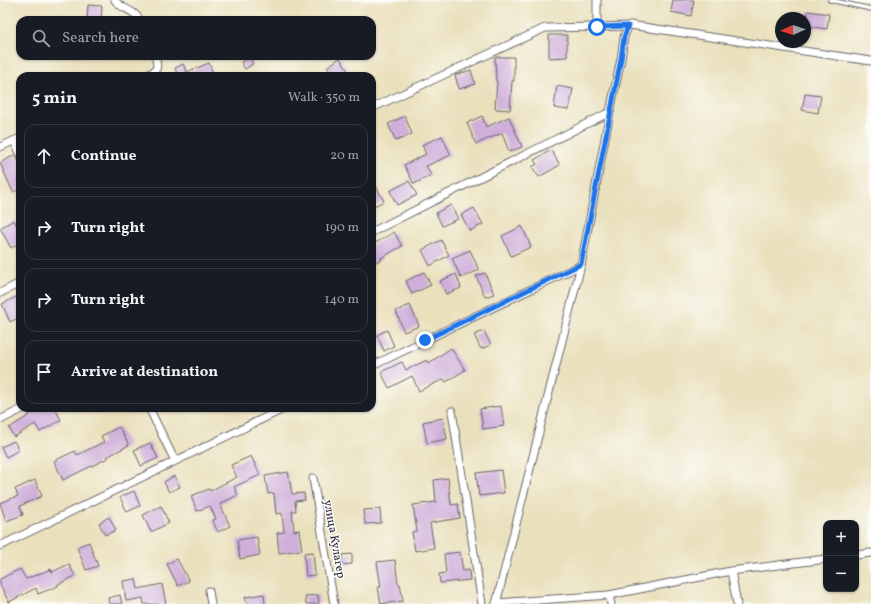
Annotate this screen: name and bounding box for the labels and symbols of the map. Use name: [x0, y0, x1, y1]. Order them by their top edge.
north arrow: [775, 12, 811, 48]
route start: [588, 18, 606, 36]
route end: [416, 331, 434, 349]
street label: улица Кулагер: [319, 498, 349, 580]

